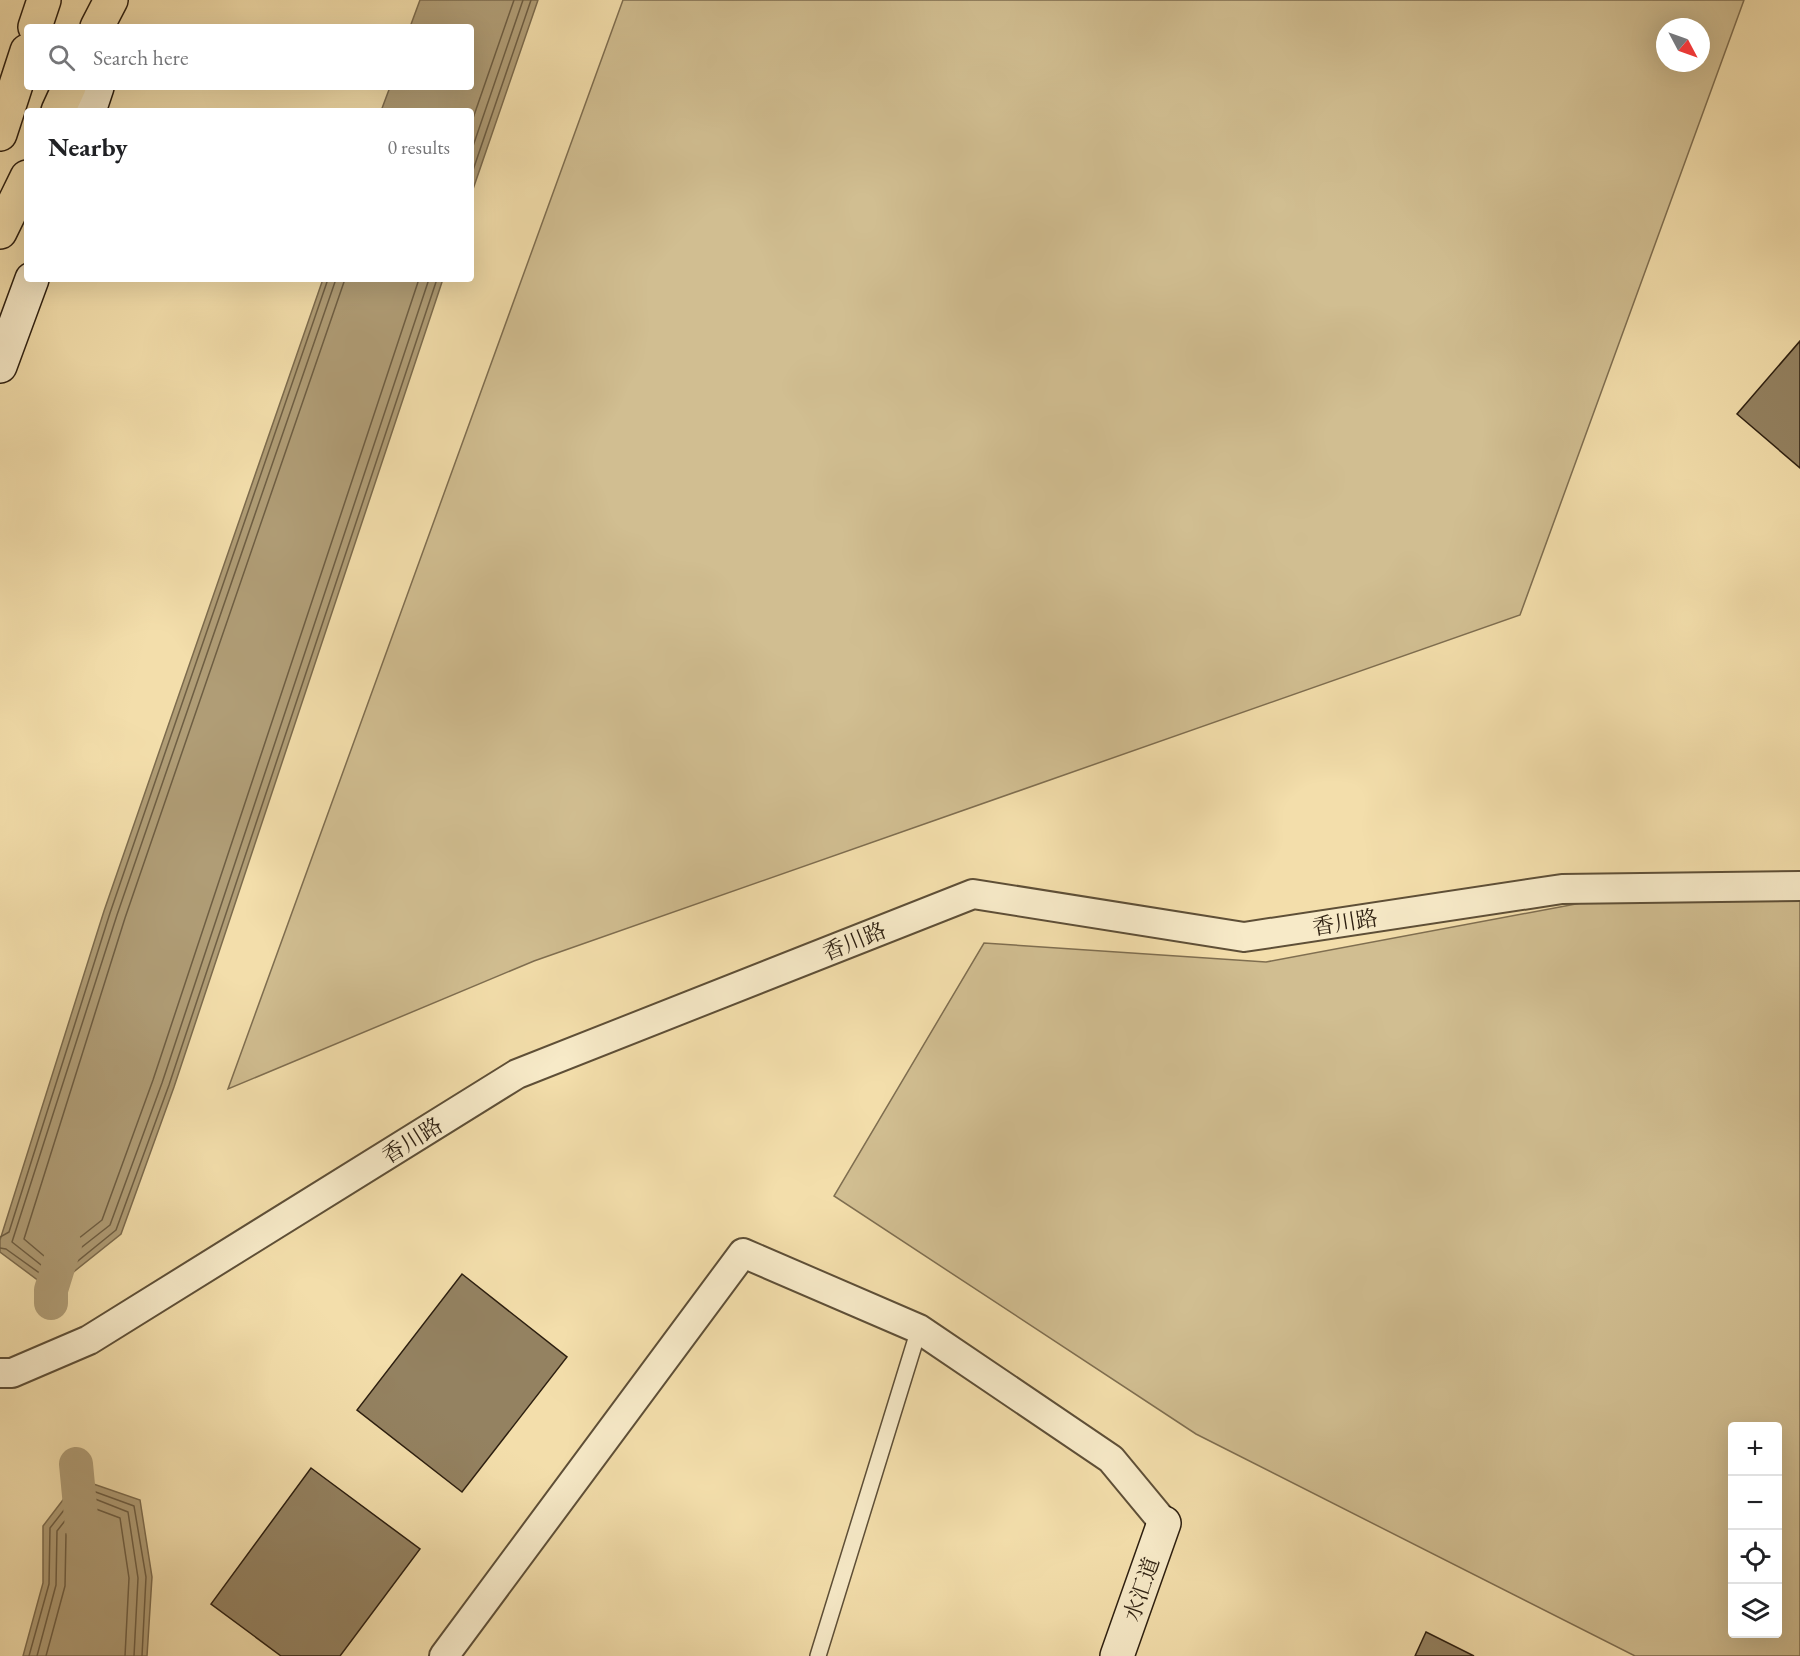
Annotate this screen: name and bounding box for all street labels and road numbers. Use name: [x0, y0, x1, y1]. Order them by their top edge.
street label: 香川路: [1310, 903, 1380, 942]
street label: 香川路: [818, 916, 890, 967]
street label: 香川路: [377, 1111, 448, 1170]
street label: 水汇道: [1117, 1553, 1166, 1625]

